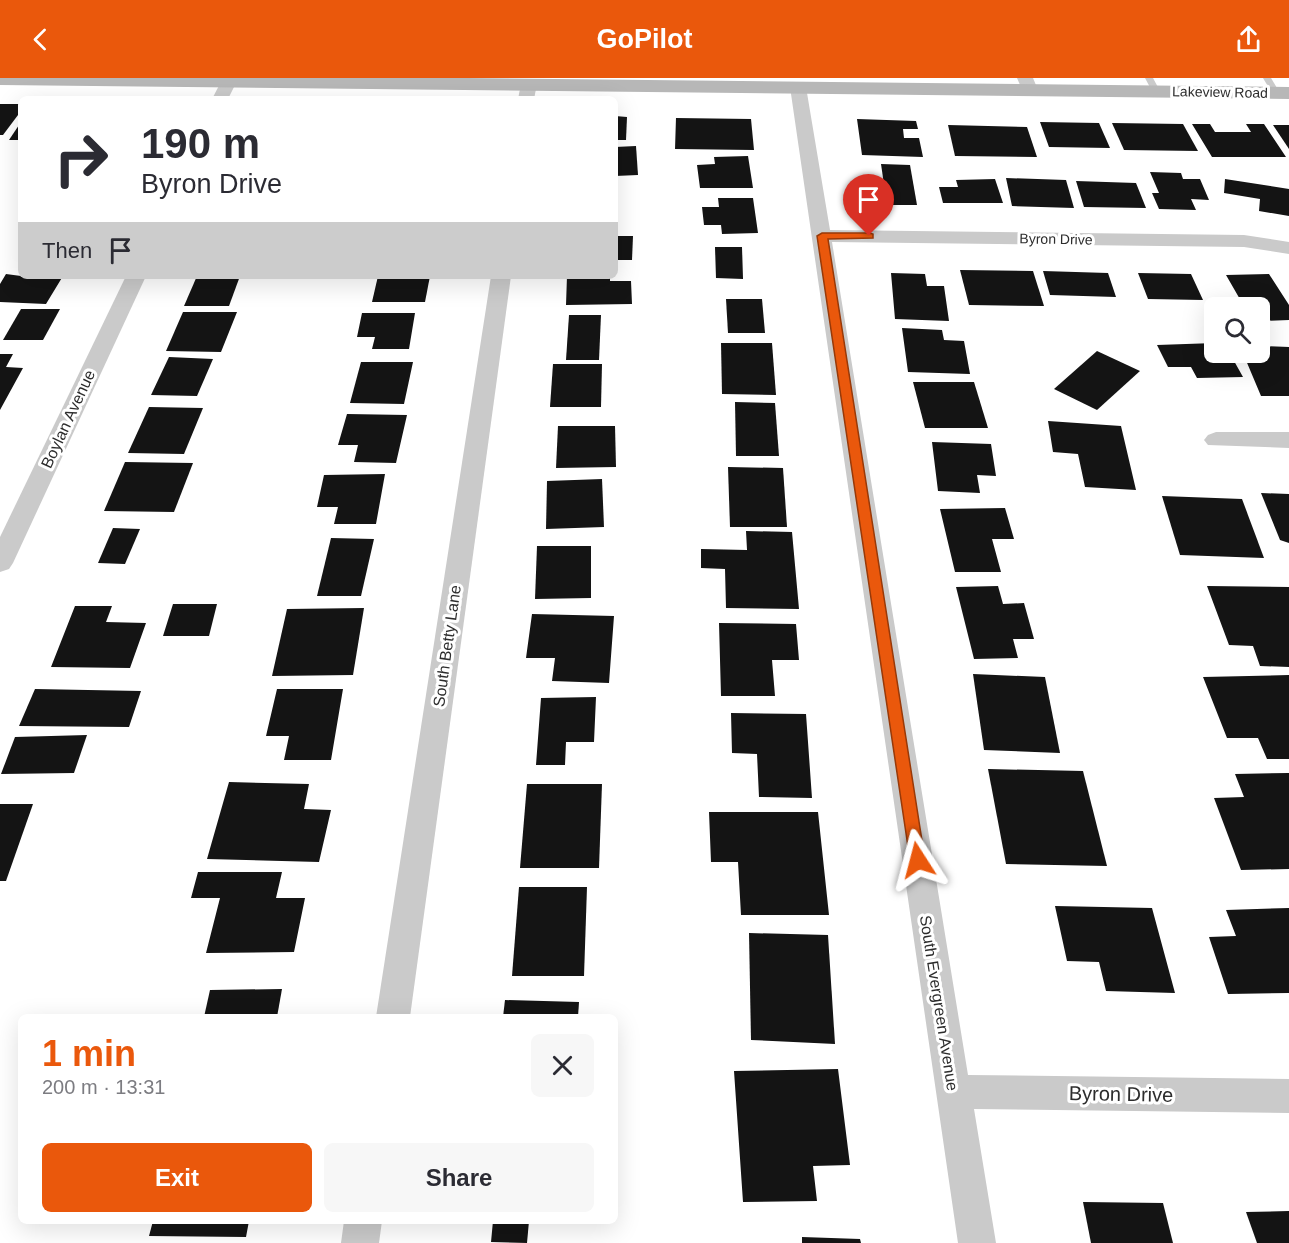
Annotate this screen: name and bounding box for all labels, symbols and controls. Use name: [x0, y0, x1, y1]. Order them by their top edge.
icon: back: [24, 23, 57, 56]
icon: share: [1232, 23, 1265, 56]
text: GoPilot: [597, 24, 693, 54]
street label: Lakeview Road: [1172, 83, 1268, 101]
icon: right: [42, 120, 120, 198]
text: 190 m: [141, 120, 260, 167]
text: Byron Drive: [141, 169, 282, 199]
pin: [843, 174, 894, 236]
icon: arrive: [852, 183, 885, 216]
street label: Byron Drive: [1019, 230, 1093, 248]
icon: arrive: [104, 234, 137, 267]
text: Then: [42, 238, 92, 263]
map controls: [1204, 297, 1270, 363]
button: search: [1204, 297, 1270, 363]
street label: Boylan Avenue: [38, 367, 98, 471]
street label: South Betty Lane: [430, 584, 464, 708]
position arrow: [886, 828, 950, 892]
street label: South Evergreen Avenue: [917, 914, 961, 1092]
text: 1 min: [42, 1033, 136, 1074]
button: close: [531, 1034, 594, 1097]
text: 200 m · 13:31: [42, 1076, 165, 1098]
street label: Byron Drive: [1069, 1082, 1173, 1106]
button: Exit: [42, 1143, 312, 1212]
button: Share: [324, 1143, 594, 1212]

